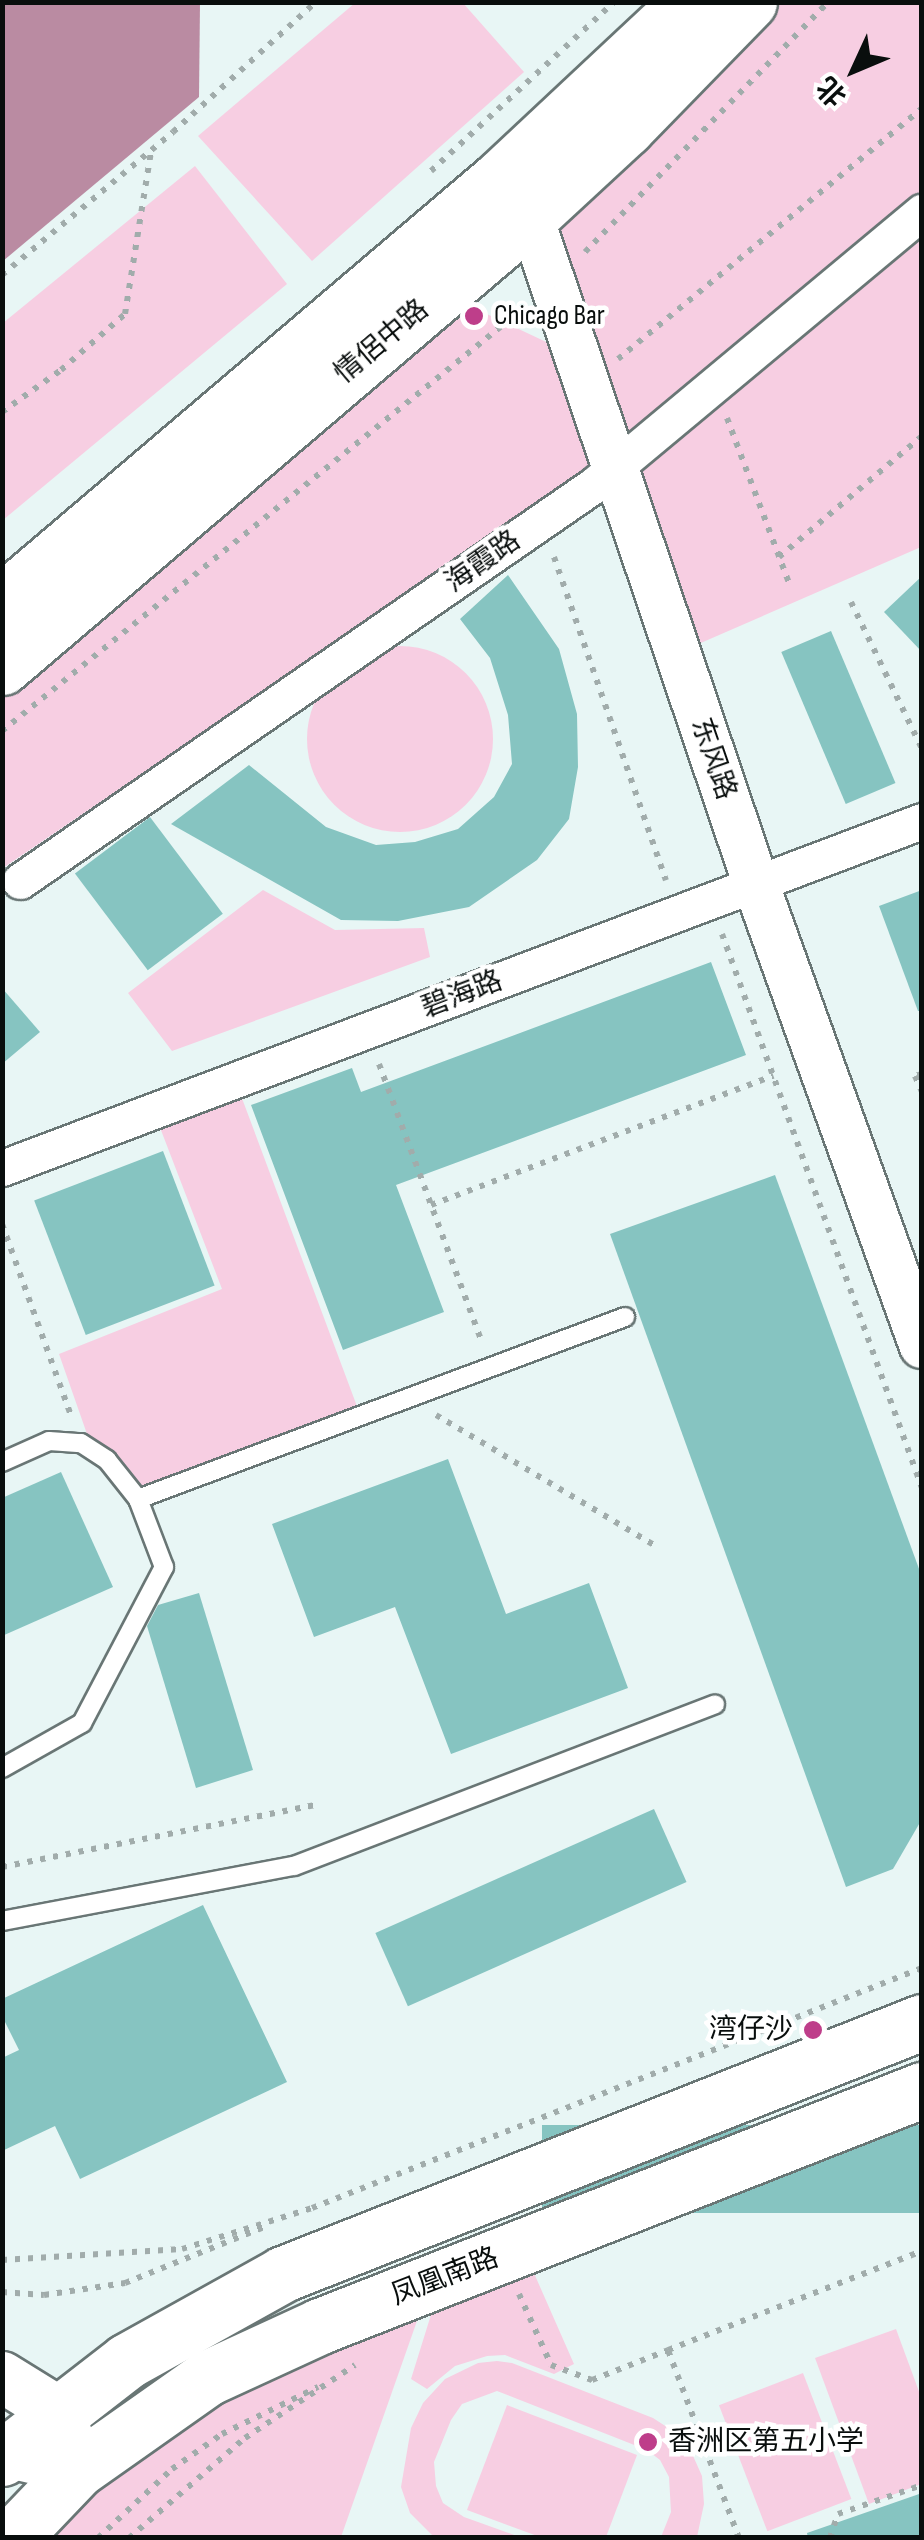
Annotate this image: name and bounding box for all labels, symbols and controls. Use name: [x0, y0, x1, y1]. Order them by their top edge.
north arrow: [804, 20, 904, 120]
text: 北: [810, 70, 854, 113]
street label: 情侶中路: [328, 293, 436, 391]
place label: Chicago Bar: [494, 299, 605, 333]
marker: Chicago Bar: [463, 305, 485, 327]
street label: 海霞路: [439, 524, 527, 600]
street label: 东风路: [683, 714, 743, 804]
street label: 碧海路: [417, 964, 507, 1026]
place label: 湾仔沙: [709, 2013, 793, 2047]
marker: 湾仔沙: [802, 2019, 824, 2041]
street label: 凤凰南路: [387, 2241, 503, 2313]
place label: 香洲区第五小学: [668, 2425, 864, 2459]
marker: 香洲区第五小学: [637, 2431, 659, 2453]

